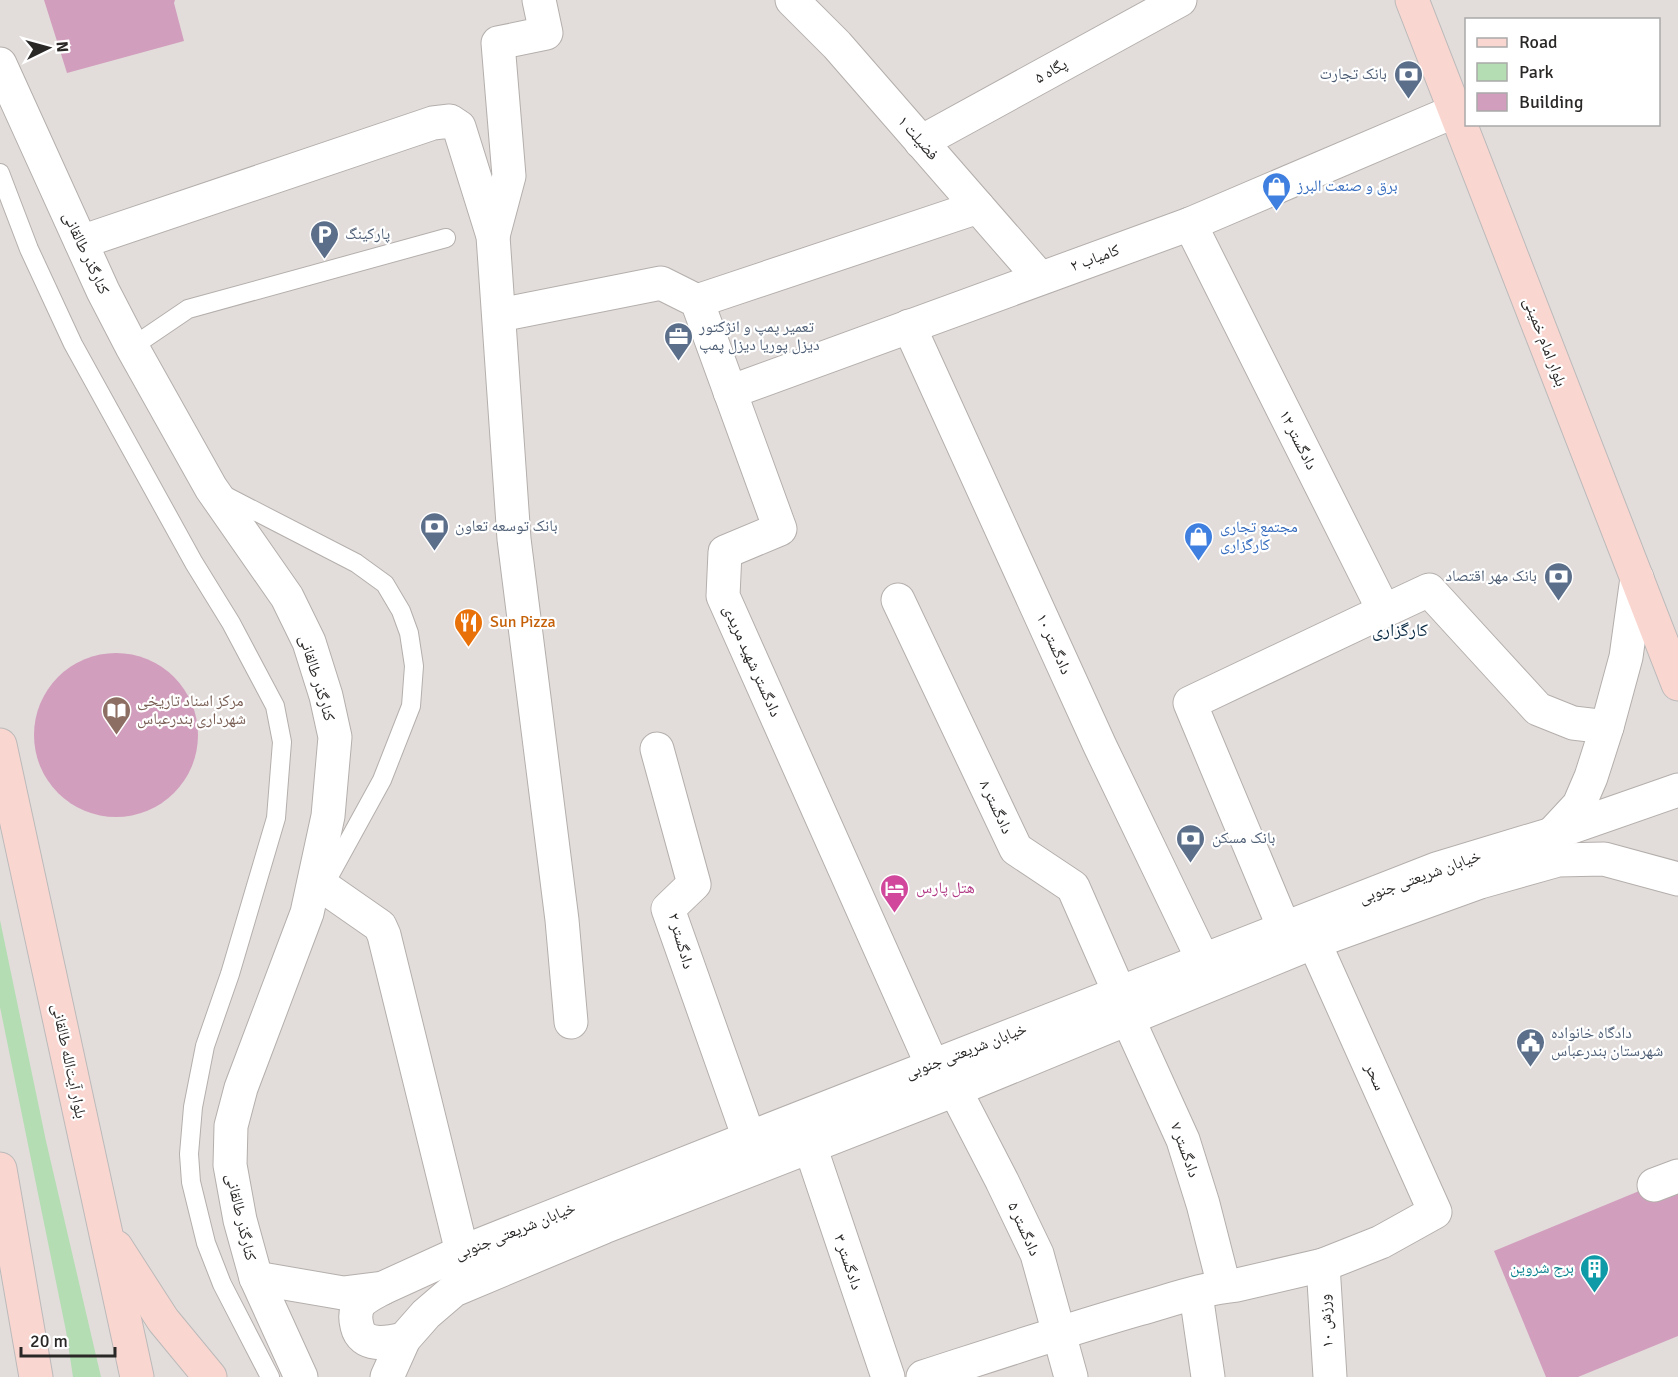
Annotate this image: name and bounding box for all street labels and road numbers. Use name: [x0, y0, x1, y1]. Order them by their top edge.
street label: پگاه ۵: [1031, 54, 1071, 88]
street label: فضیلت ۱: [893, 112, 943, 164]
street label: کنارگذر طالقانی: [58, 208, 114, 298]
street label: کامیاب ۲: [1068, 240, 1123, 276]
street label: بلوار امام خمینی: [1519, 295, 1571, 389]
street label: دادگستر ۱۲: [1274, 407, 1322, 473]
street label: دادگستر شهید مریدی: [718, 602, 786, 720]
street label: دادگستر ۱۰: [1032, 610, 1076, 678]
street label: کنارگذر طالقانی: [294, 632, 340, 724]
street label: دادگستر ۸: [975, 777, 1017, 837]
street label: خیابان شریعتی جنوبی: [1356, 846, 1484, 908]
street label: دادگستر ۲: [663, 911, 699, 971]
street label: بلوار آیت‌الله طالقانی: [47, 1002, 91, 1120]
street label: خیابان شریعتی جنوبی: [902, 1019, 1030, 1083]
street label: سحر: [1360, 1059, 1390, 1094]
street label: دادگستر ۷: [1166, 1120, 1204, 1180]
street label: کنارگذر طالقانی: [221, 1171, 261, 1263]
street label: خیابان شریعتی جنوبی: [452, 1198, 578, 1264]
street label: دادگستر ۵: [1003, 1199, 1045, 1259]
street label: دادگستر ۳: [829, 1232, 867, 1292]
street label: ورزش ۱۰: [1314, 1293, 1338, 1349]

